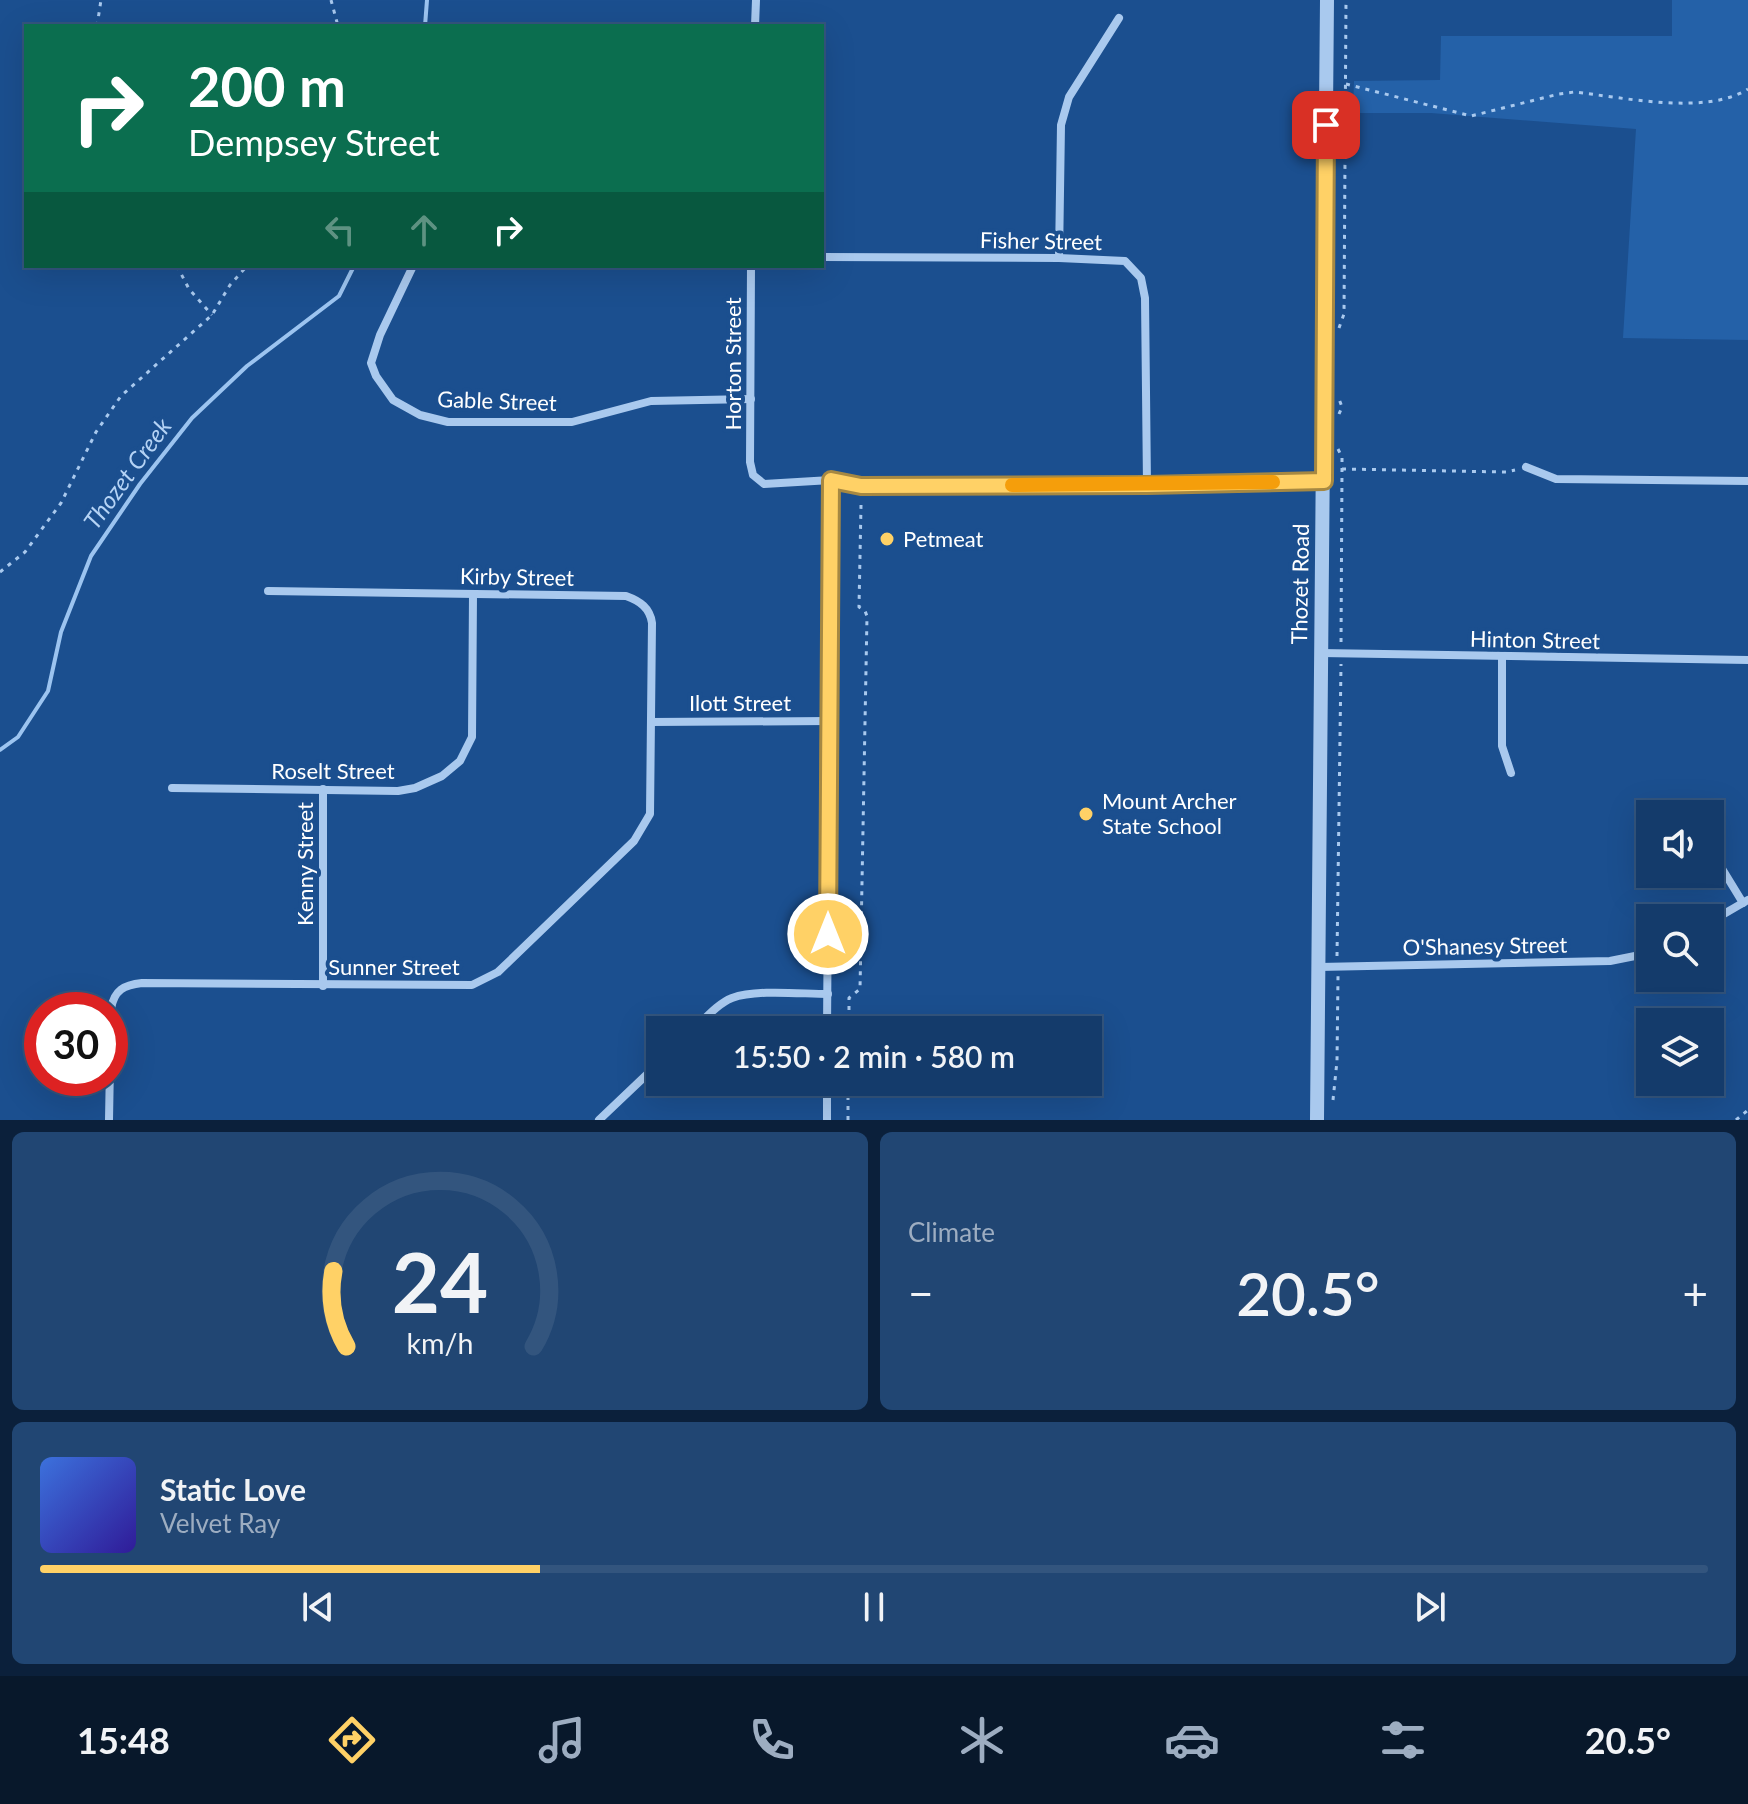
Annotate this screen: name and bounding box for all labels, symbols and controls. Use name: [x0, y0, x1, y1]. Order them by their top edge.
text: 200 m: [188, 52, 346, 119]
icon: right: [56, 56, 160, 160]
pin: [1292, 91, 1360, 159]
icon: arrive: [1304, 103, 1348, 147]
text: Dempsey Street: [188, 120, 440, 164]
icon: left: [318, 208, 362, 252]
icon: ahead: [402, 208, 446, 252]
icon: right: [486, 208, 530, 252]
street label: Fisher Street: [980, 226, 1102, 255]
street label: Horton Street: [719, 297, 746, 431]
street label: Gable Street: [437, 385, 557, 416]
water label: Thozet Creek: [77, 411, 177, 534]
street label: Thozet Road: [1285, 523, 1314, 645]
place label: Petmeat: [903, 525, 984, 552]
marker: Petmeat: [878, 530, 896, 548]
street label: Kirby Street: [460, 562, 574, 591]
street label: Hinton Street: [1470, 625, 1600, 654]
street label: Ilott Street: [689, 689, 791, 716]
street label: Roselt Street: [271, 757, 395, 784]
place label: Mount Archer State School: [1102, 787, 1237, 839]
map controls: [1636, 800, 1724, 1096]
button: sound: [1636, 800, 1724, 888]
street label: Kenny Street: [291, 802, 318, 926]
marker: Mount Archer State School: [1077, 805, 1095, 823]
position arrow: [786, 892, 870, 976]
button: search: [1636, 904, 1724, 992]
street label: O'Shanesy Street: [1402, 931, 1568, 960]
street label: Sunner Street: [328, 953, 460, 980]
speed limit sign: 30: [24, 992, 128, 1096]
button: layers: [1636, 1008, 1724, 1096]
text: 15:50 · 2 min · 580 m: [733, 1038, 1015, 1074]
text: Climate: [908, 1216, 995, 1248]
text: 24: [392, 1231, 488, 1331]
text: 20.5°: [1236, 1257, 1380, 1329]
text: −: [908, 1267, 934, 1319]
text: +: [1682, 1267, 1708, 1319]
text: km/h: [407, 1326, 473, 1360]
text: Static Love: [160, 1471, 306, 1507]
text: Velvet Ray: [160, 1507, 280, 1539]
icon: previous: [296, 1585, 340, 1629]
icon: pause: [852, 1585, 896, 1629]
icon: next: [1408, 1585, 1452, 1629]
icon: directions: [324, 1712, 380, 1768]
icon: music: [534, 1712, 590, 1768]
icon: phone: [744, 1712, 800, 1768]
icon: climate: [954, 1712, 1010, 1768]
icon: car: [1164, 1712, 1220, 1768]
icon: filters: [1375, 1712, 1431, 1768]
text: 15:48: [77, 1718, 170, 1762]
text: 20.5°: [1585, 1718, 1671, 1762]

